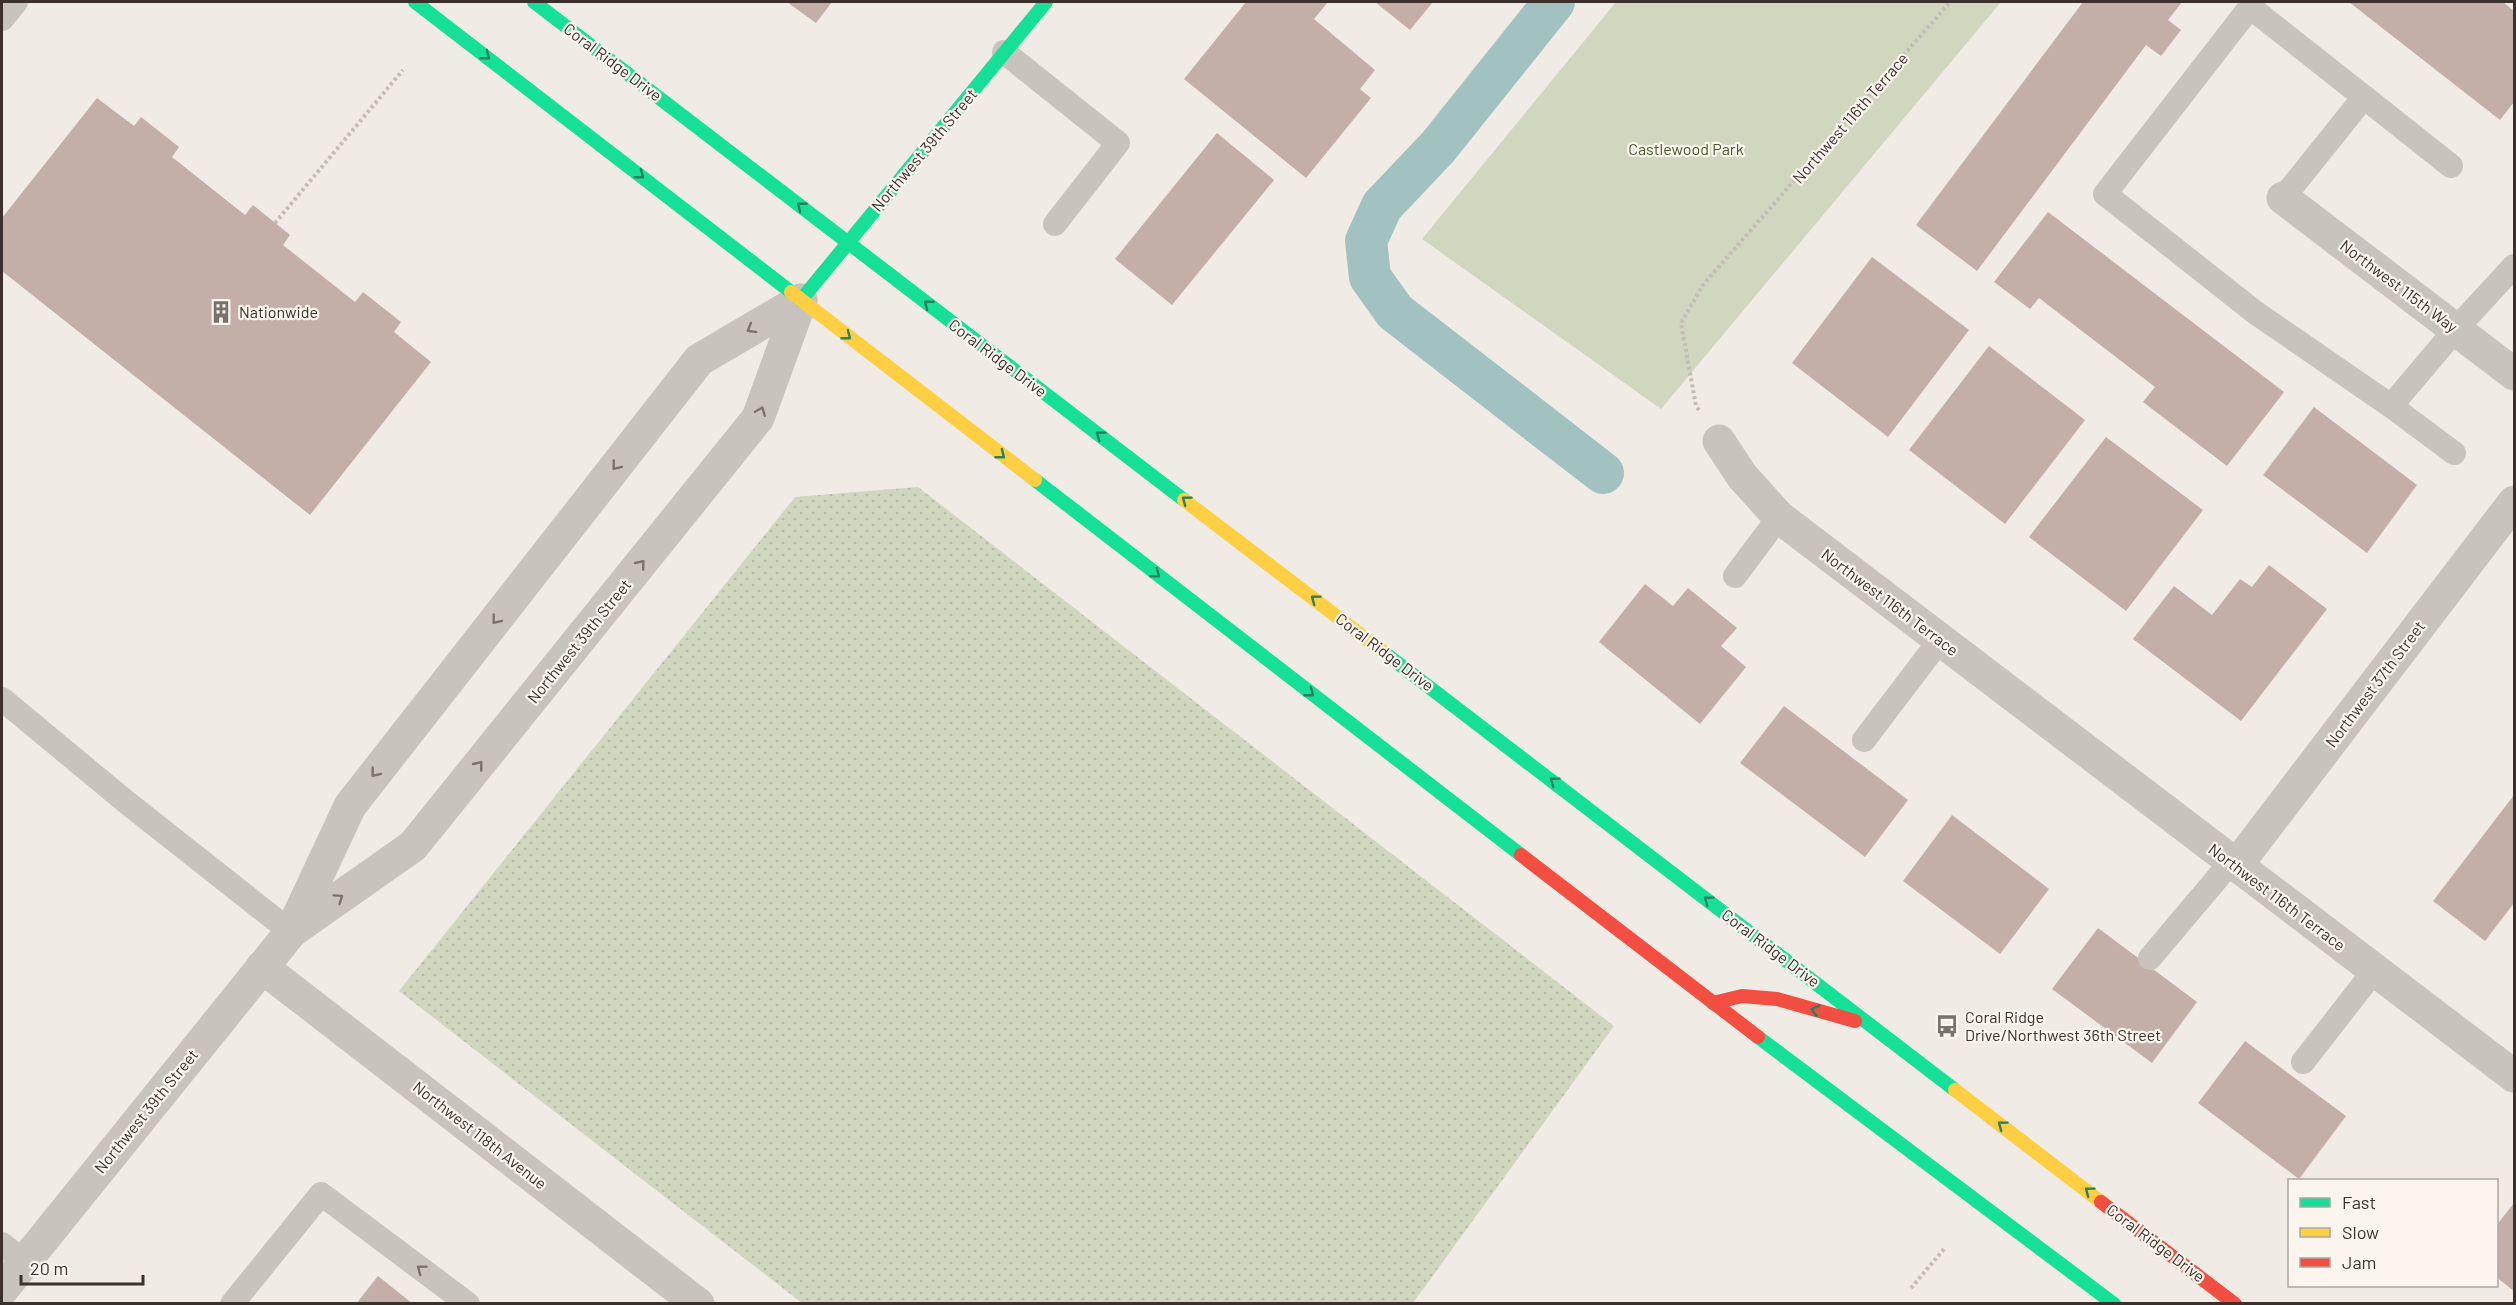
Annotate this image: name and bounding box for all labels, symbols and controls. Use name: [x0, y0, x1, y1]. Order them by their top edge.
street label: Coral Ridge Drive: [561, 19, 666, 105]
one-way arrow: [479, 48, 490, 59]
street label: Northwest 116th Terrace: [1788, 49, 1911, 187]
street label: Northwest 39th Street: [867, 85, 980, 215]
park label: Castlewood Park: [1628, 139, 1744, 158]
one-way arrow: [634, 167, 645, 178]
one-way arrow: [797, 203, 808, 214]
street label: Northwest 115th Way: [2337, 235, 2462, 336]
building icon: Nationwide: [208, 299, 234, 325]
one-way arrow: [924, 301, 935, 312]
place label: Nationwide: [239, 302, 318, 321]
street label: Coral Ridge Drive: [946, 315, 1051, 401]
one-way arrow: [747, 322, 757, 334]
one-way arrow: [840, 328, 851, 339]
one-way arrow: [753, 406, 766, 417]
one-way arrow: [1096, 431, 1107, 442]
one-way arrow: [995, 447, 1006, 458]
one-way arrow: [612, 460, 623, 471]
one-way arrow: [1181, 496, 1192, 507]
street label: Northwest 116th Terrace: [1818, 544, 1962, 659]
one-way arrow: [633, 560, 644, 571]
one-way arrow: [1149, 566, 1160, 577]
street label: Northwest 39th Street: [523, 575, 635, 707]
one-way arrow: [1311, 595, 1322, 606]
street label: Coral Ridge Drive: [1333, 609, 1438, 695]
one-way arrow: [492, 613, 503, 624]
street label: Northwest 37th Street: [2321, 617, 2428, 751]
one-way arrow: [1304, 685, 1315, 696]
one-way arrow: [471, 761, 482, 772]
one-way arrow: [372, 767, 383, 778]
one-way arrow: [1549, 778, 1560, 789]
street label: Northwest 116th Terrace: [2205, 839, 2349, 954]
one-way arrow: [332, 894, 343, 905]
one-way arrow: [1704, 896, 1715, 907]
street label: Coral Ridge Drive: [1719, 905, 1824, 991]
one-way arrow: [1810, 1004, 1820, 1017]
place label: Coral Ridge Drive/Northwest 36th Street: [1965, 1007, 2161, 1044]
bus stop icon: Coral Ridge Drive/Northwest 36th Street: [1934, 1013, 1960, 1039]
street label: Northwest 39th Street: [90, 1045, 202, 1177]
street label: Northwest 118th Avenue: [410, 1077, 551, 1193]
one-way arrow: [1997, 1121, 2008, 1132]
legend: [2288, 1179, 2498, 1287]
one-way arrow: [2084, 1188, 2095, 1199]
text: Fast: [2342, 1191, 2376, 1213]
street label: Coral Ridge Drive: [2104, 1200, 2209, 1286]
text: Slow: [2342, 1221, 2379, 1243]
scale bar: [21, 1248, 142, 1286]
text: Jam: [2342, 1251, 2376, 1273]
text: 20 m: [30, 1257, 68, 1279]
one-way arrow: [416, 1265, 427, 1276]

